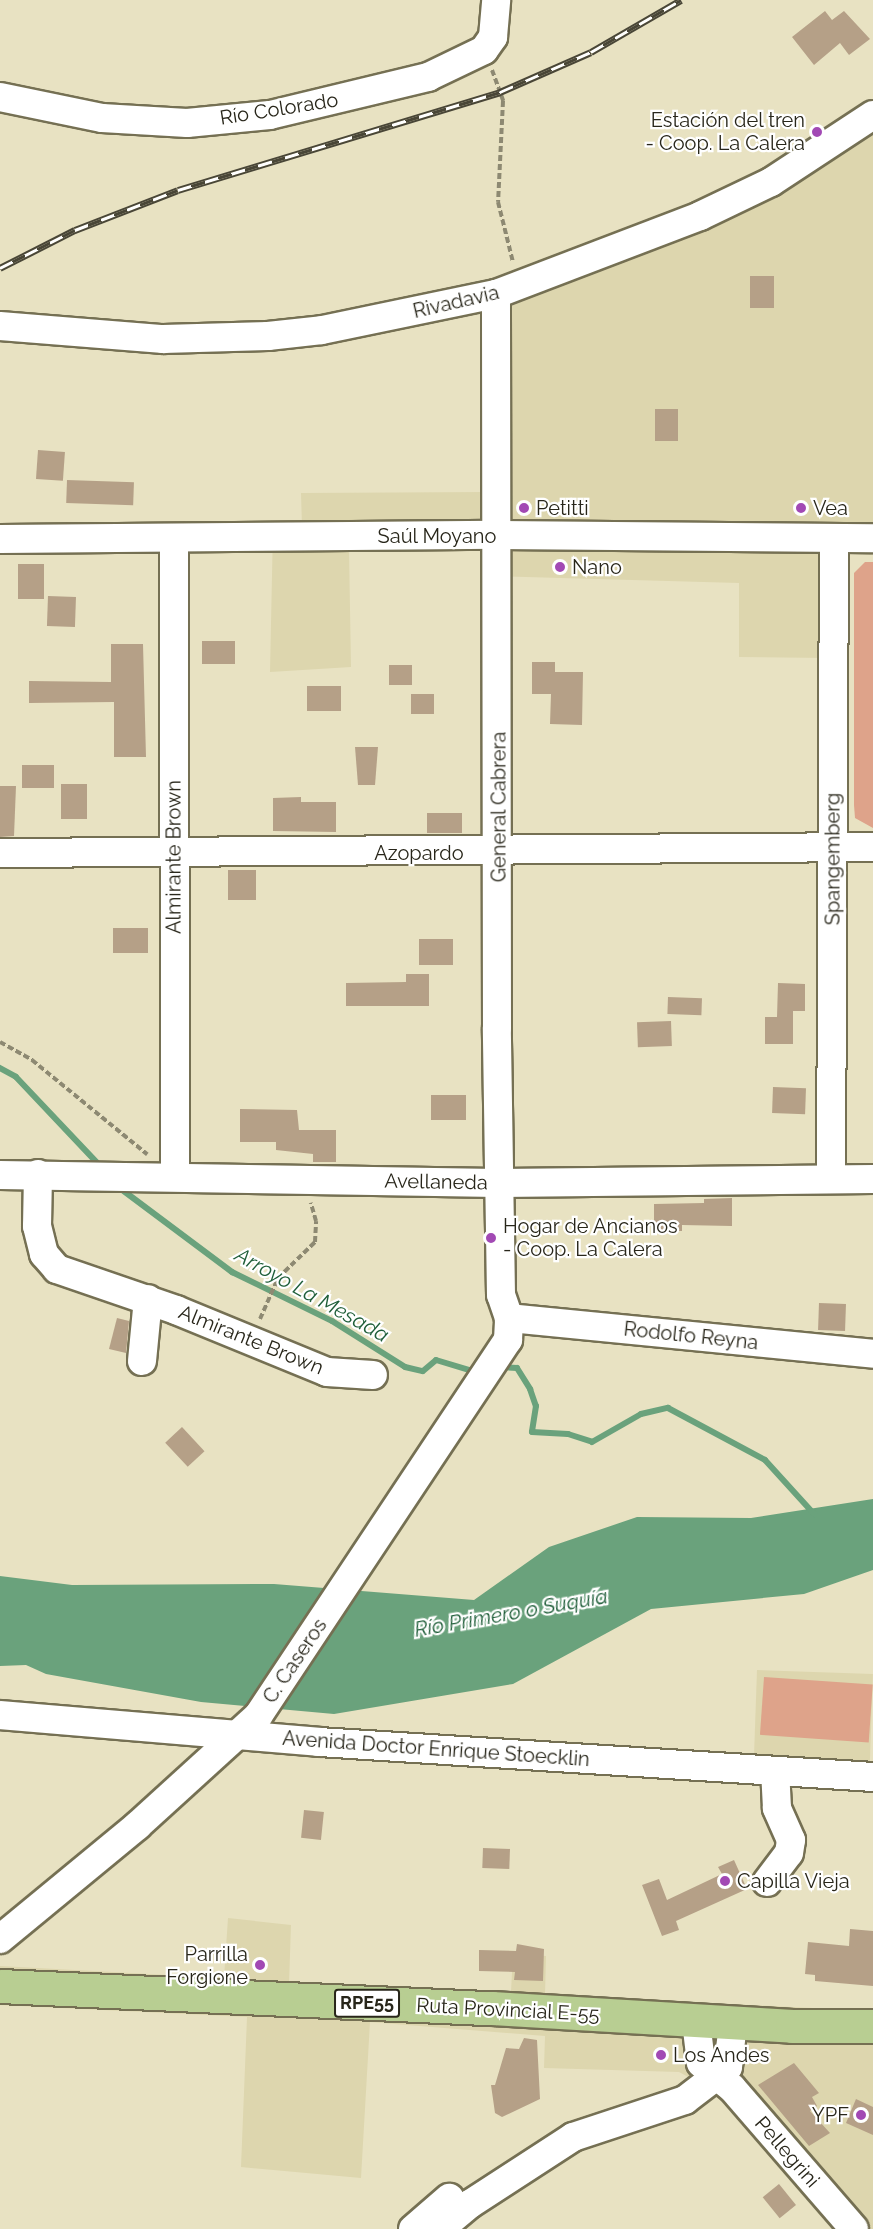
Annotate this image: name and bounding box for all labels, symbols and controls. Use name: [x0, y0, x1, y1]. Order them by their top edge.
street label: Río Colorado: [218, 88, 340, 130]
place label: Estación del tren - Coop. La Calera: [645, 108, 805, 155]
marker: Estación del tren - Coop. La Calera: [810, 125, 824, 139]
street label: Rivadavia: [411, 280, 501, 324]
place label: Petitti: [536, 496, 589, 520]
place label: Vea: [813, 496, 848, 520]
marker: Petitti: [517, 501, 531, 515]
marker: Vea: [794, 501, 808, 515]
street label: Saúl Moyano: [377, 524, 497, 548]
place label: Nano: [572, 555, 622, 579]
marker: Nano: [553, 560, 567, 574]
street label: General Cabrera: [487, 731, 511, 883]
street label: Almirante Brown: [162, 780, 186, 934]
street label: Spangemberg: [821, 793, 845, 925]
street label: Azopardo: [374, 841, 464, 865]
street label: Avellaneda: [384, 1169, 488, 1195]
place label: Hogar de Ancianos - Coop. La Calera: [503, 1214, 679, 1261]
marker: Hogar de Ancianos - Coop. La Calera: [484, 1231, 498, 1245]
water label: Arroyo La Mesada: [231, 1242, 393, 1348]
street label: Almirante Brown: [175, 1300, 327, 1380]
street label: Rodolfo Reyna: [622, 1317, 760, 1355]
water label: Río Primero o Suquía: [412, 1584, 610, 1642]
street label: C. Caseros: [258, 1614, 332, 1708]
street label: Avenida Doctor Enrique Stoecklin: [281, 1726, 591, 1772]
place label: Capilla Vieja: [737, 1869, 850, 1893]
marker: Capilla Vieja: [718, 1874, 732, 1888]
place label: Parrilla Forgione: [166, 1942, 248, 1989]
marker: Parrilla Forgione: [253, 1958, 267, 1972]
road number: RPE55: [334, 1988, 400, 2018]
street label: Ruta Provincial E-55: [416, 1993, 600, 2027]
place label: Los Andes: [673, 2043, 770, 2067]
marker: Los Andes: [654, 2048, 668, 2062]
place label: YPF: [812, 2103, 849, 2127]
marker: YPF: [854, 2108, 868, 2122]
street label: Pellegrini: [750, 2112, 824, 2192]

